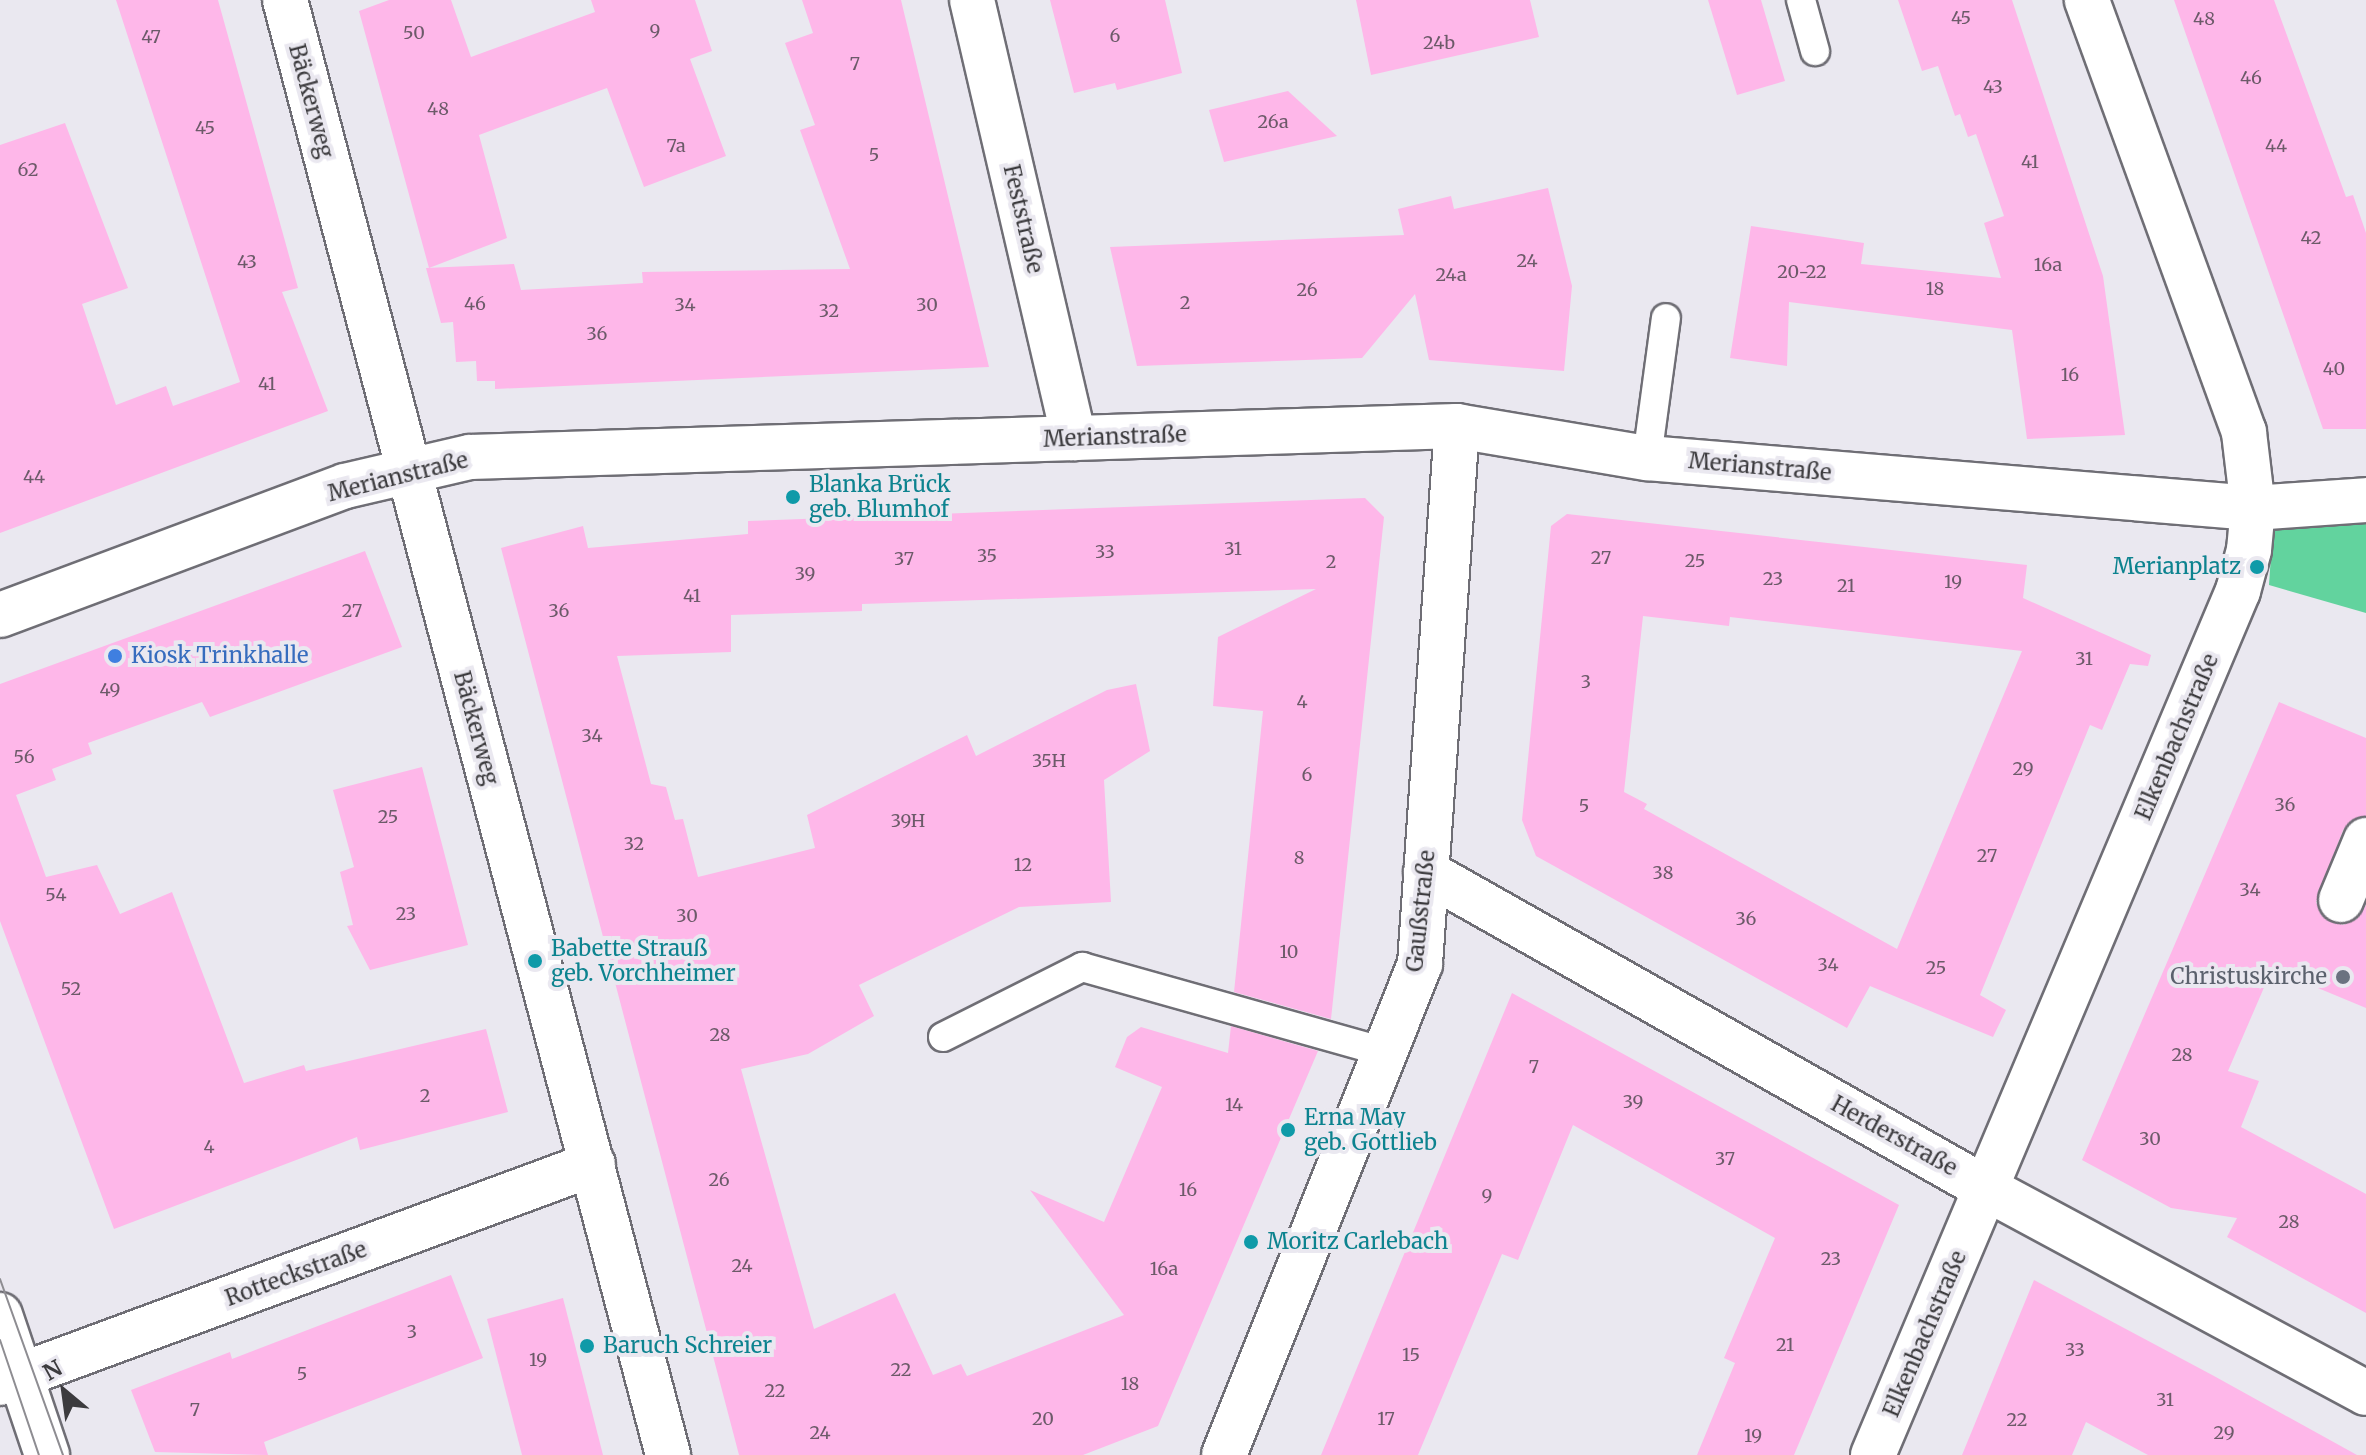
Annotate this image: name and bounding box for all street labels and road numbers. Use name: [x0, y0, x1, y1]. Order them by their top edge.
street label: Bäckerweg: [283, 41, 339, 161]
street label: Feststraße: [998, 162, 1048, 276]
street label: Merianstraße: [1043, 421, 1187, 453]
street label: Merianstraße: [325, 447, 471, 507]
street label: Merianstraße: [1687, 448, 1833, 486]
street label: Elkenbachstraße: [2130, 650, 2224, 824]
street label: Bäckerweg: [448, 668, 504, 788]
street label: Gaußstraße: [1401, 849, 1441, 973]
street label: Herderstraße: [1827, 1091, 1961, 1181]
street label: Rotteckstraße: [222, 1236, 370, 1312]
street label: Elkenbachstraße: [1878, 1247, 1972, 1421]

